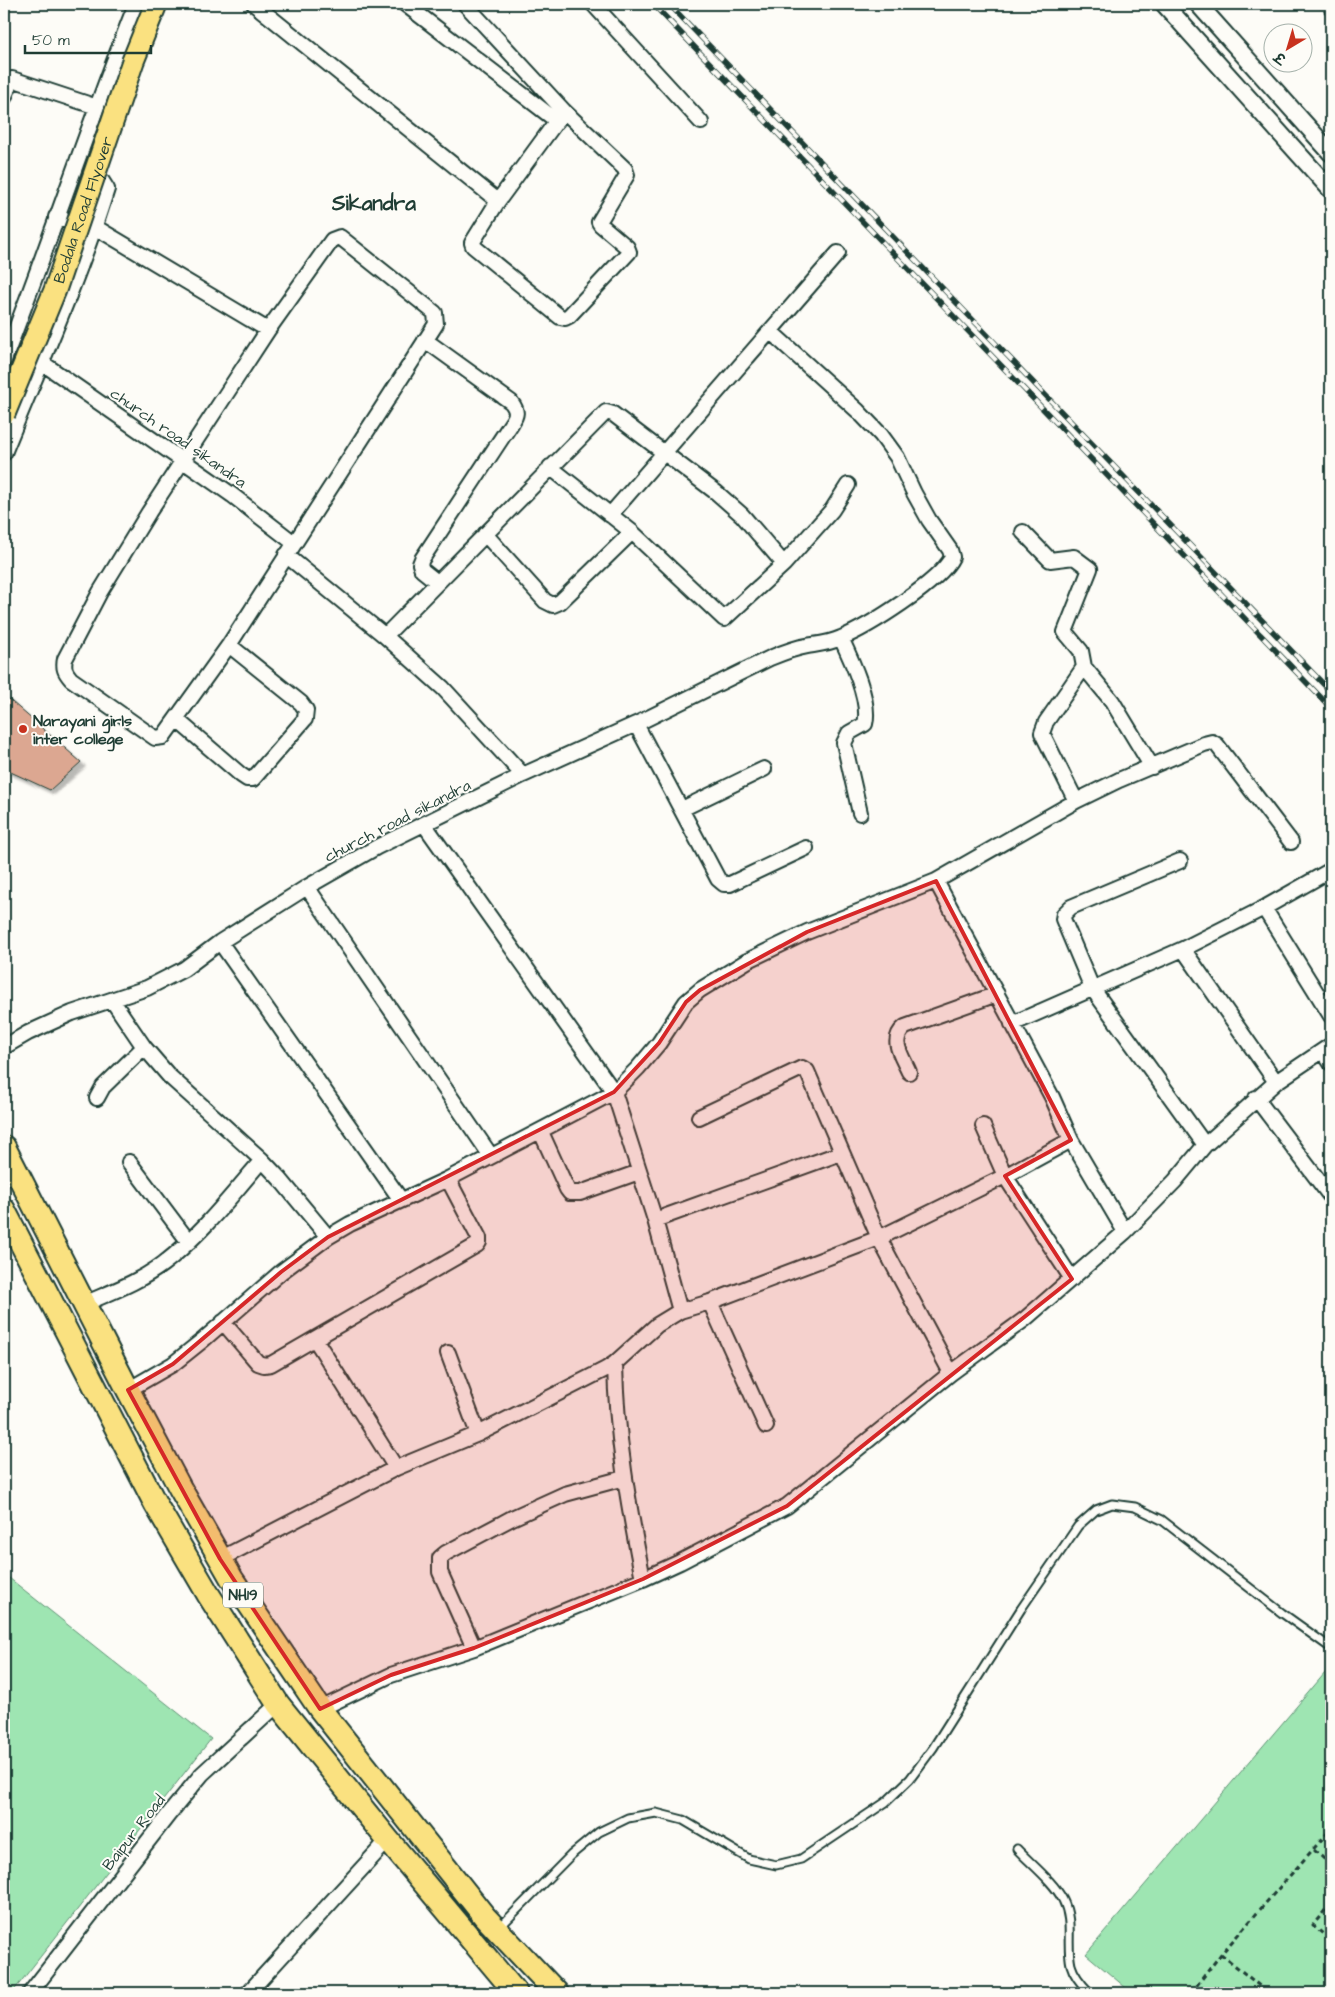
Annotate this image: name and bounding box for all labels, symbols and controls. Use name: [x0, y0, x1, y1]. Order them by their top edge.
scale bar: [25, 22, 151, 54]
north arrow: [1262, 22, 1312, 72]
text: 50 m: [32, 30, 70, 51]
text: उ: [1269, 46, 1292, 69]
street label: Bodala Road Flyover: [48, 133, 119, 286]
district label: Sikandra: [331, 189, 416, 218]
street label: church road sikandra: [106, 382, 251, 493]
place label: Narayani girls inter college: [33, 710, 132, 752]
marker: Narayani girls inter college: [17, 723, 29, 735]
street label: church road sikandra: [320, 774, 474, 867]
road number: NH19: [223, 1582, 263, 1608]
street label: Baipur Road: [97, 1790, 170, 1875]

